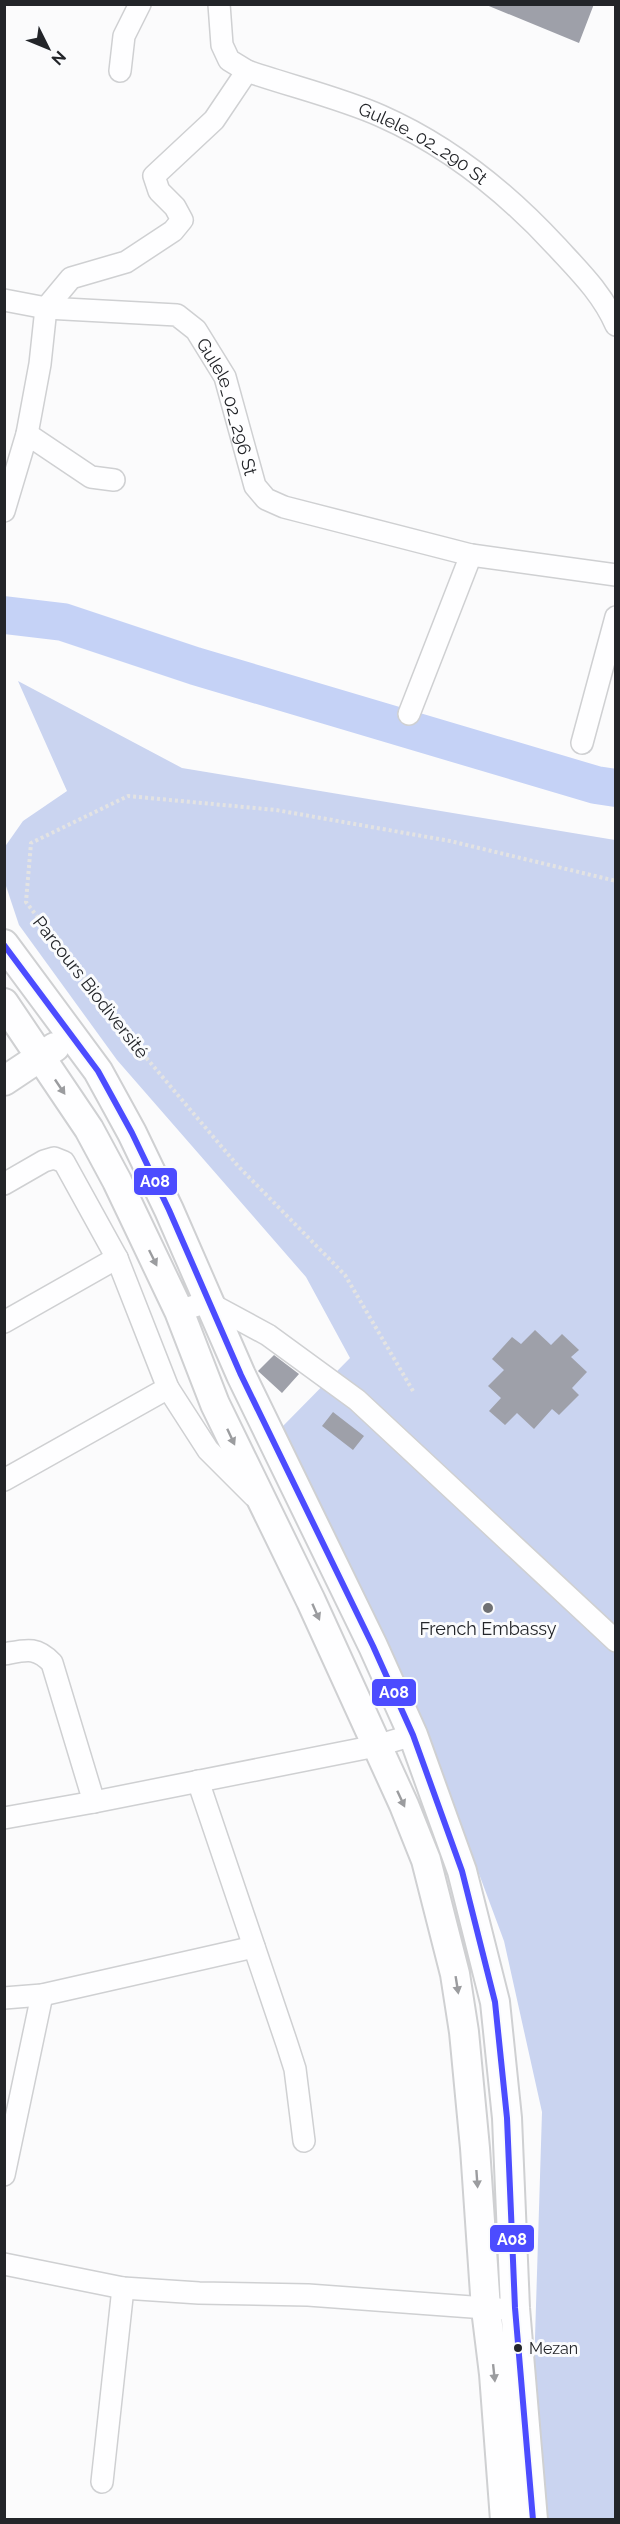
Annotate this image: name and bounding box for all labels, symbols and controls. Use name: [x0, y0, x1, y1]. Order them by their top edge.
north arrow: [18, 18, 78, 78]
text: N: [47, 47, 70, 69]
street label: Gulele_02_290 St: [356, 97, 492, 188]
street label: Gulele_02_296 St: [193, 334, 262, 478]
street label: Parcours Biodiversité: [29, 912, 153, 1063]
one-way arrow: [54, 1079, 65, 1095]
line badge: A08: [133, 1167, 178, 1196]
text: A08: [140, 1172, 170, 1191]
one-way arrow: [149, 1249, 158, 1266]
one-way arrow: [226, 1428, 235, 1445]
marker: French Embassy: [481, 1601, 495, 1615]
one-way arrow: [311, 1604, 320, 1621]
place label: French Embassy: [419, 1618, 557, 1639]
line badge: A08: [371, 1678, 417, 1707]
text: A08: [379, 1683, 409, 1702]
one-way arrow: [396, 1790, 406, 1808]
one-way arrow: [452, 1976, 461, 1995]
one-way arrow: [472, 2170, 482, 2189]
line badge: A08: [489, 2224, 535, 2253]
text: A08: [497, 2230, 527, 2249]
place label: Mezan: [529, 2339, 578, 2358]
marker: Mezan: [512, 2342, 524, 2354]
one-way arrow: [489, 2364, 499, 2383]

